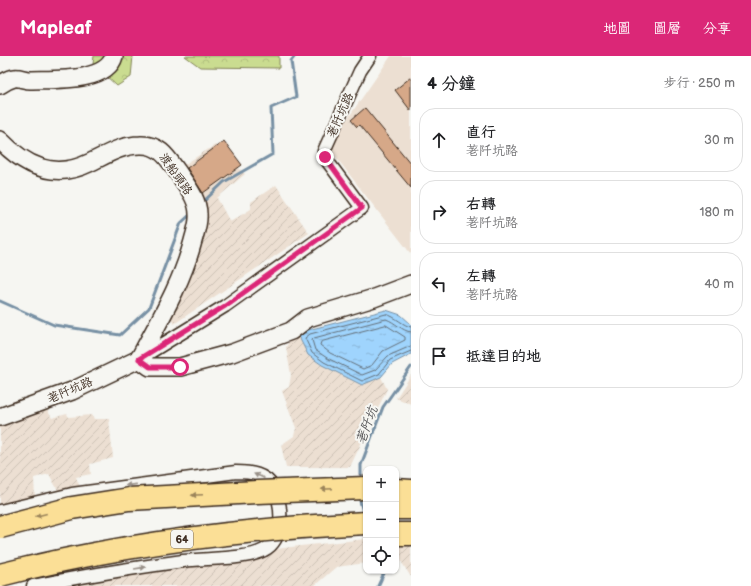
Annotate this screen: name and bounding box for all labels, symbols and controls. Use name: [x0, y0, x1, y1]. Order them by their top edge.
text: Mapleaf: [20, 17, 92, 40]
text: 地圖: [603, 20, 631, 37]
text: 圖層: [653, 20, 681, 37]
text: 分享: [703, 20, 731, 37]
text: 4 分鐘: [427, 74, 476, 94]
text: 步行 · 250 m: [663, 75, 735, 91]
street label: 荖阡坑路: [324, 90, 357, 140]
text: 直行: [466, 123, 496, 142]
icon: ahead: [428, 129, 450, 151]
text: 30 m: [704, 132, 734, 148]
text: 荖阡坑路: [466, 143, 518, 159]
route end: [316, 148, 334, 166]
street label: 渡船頭路: [156, 150, 196, 198]
text: 右轉: [466, 195, 496, 214]
icon: right: [428, 201, 450, 223]
text: 180 m: [699, 204, 734, 220]
text: 荖阡坑路: [466, 215, 518, 231]
text: 左轉: [466, 267, 496, 286]
icon: left: [428, 273, 450, 295]
text: 40 m: [704, 276, 734, 292]
text: 荖阡坑路: [466, 287, 518, 303]
icon: arrive: [428, 345, 450, 367]
text: 抵達目的地: [466, 347, 541, 366]
route start: [171, 358, 189, 376]
street label: 荖阡坑路: [45, 374, 95, 407]
water label: 荖阡坑: [352, 402, 382, 446]
map controls: [363, 466, 399, 574]
button: +: [363, 466, 399, 502]
one-way arrow: [253, 473, 265, 479]
one-way arrow: [125, 482, 137, 488]
one-way arrow: [320, 486, 333, 492]
one-way arrow: [191, 492, 203, 499]
button: −: [363, 502, 399, 538]
one-way arrow: [35, 513, 47, 519]
road number: 64: [171, 530, 193, 548]
button: locate: [363, 538, 399, 574]
one-way arrow: [134, 564, 146, 570]

